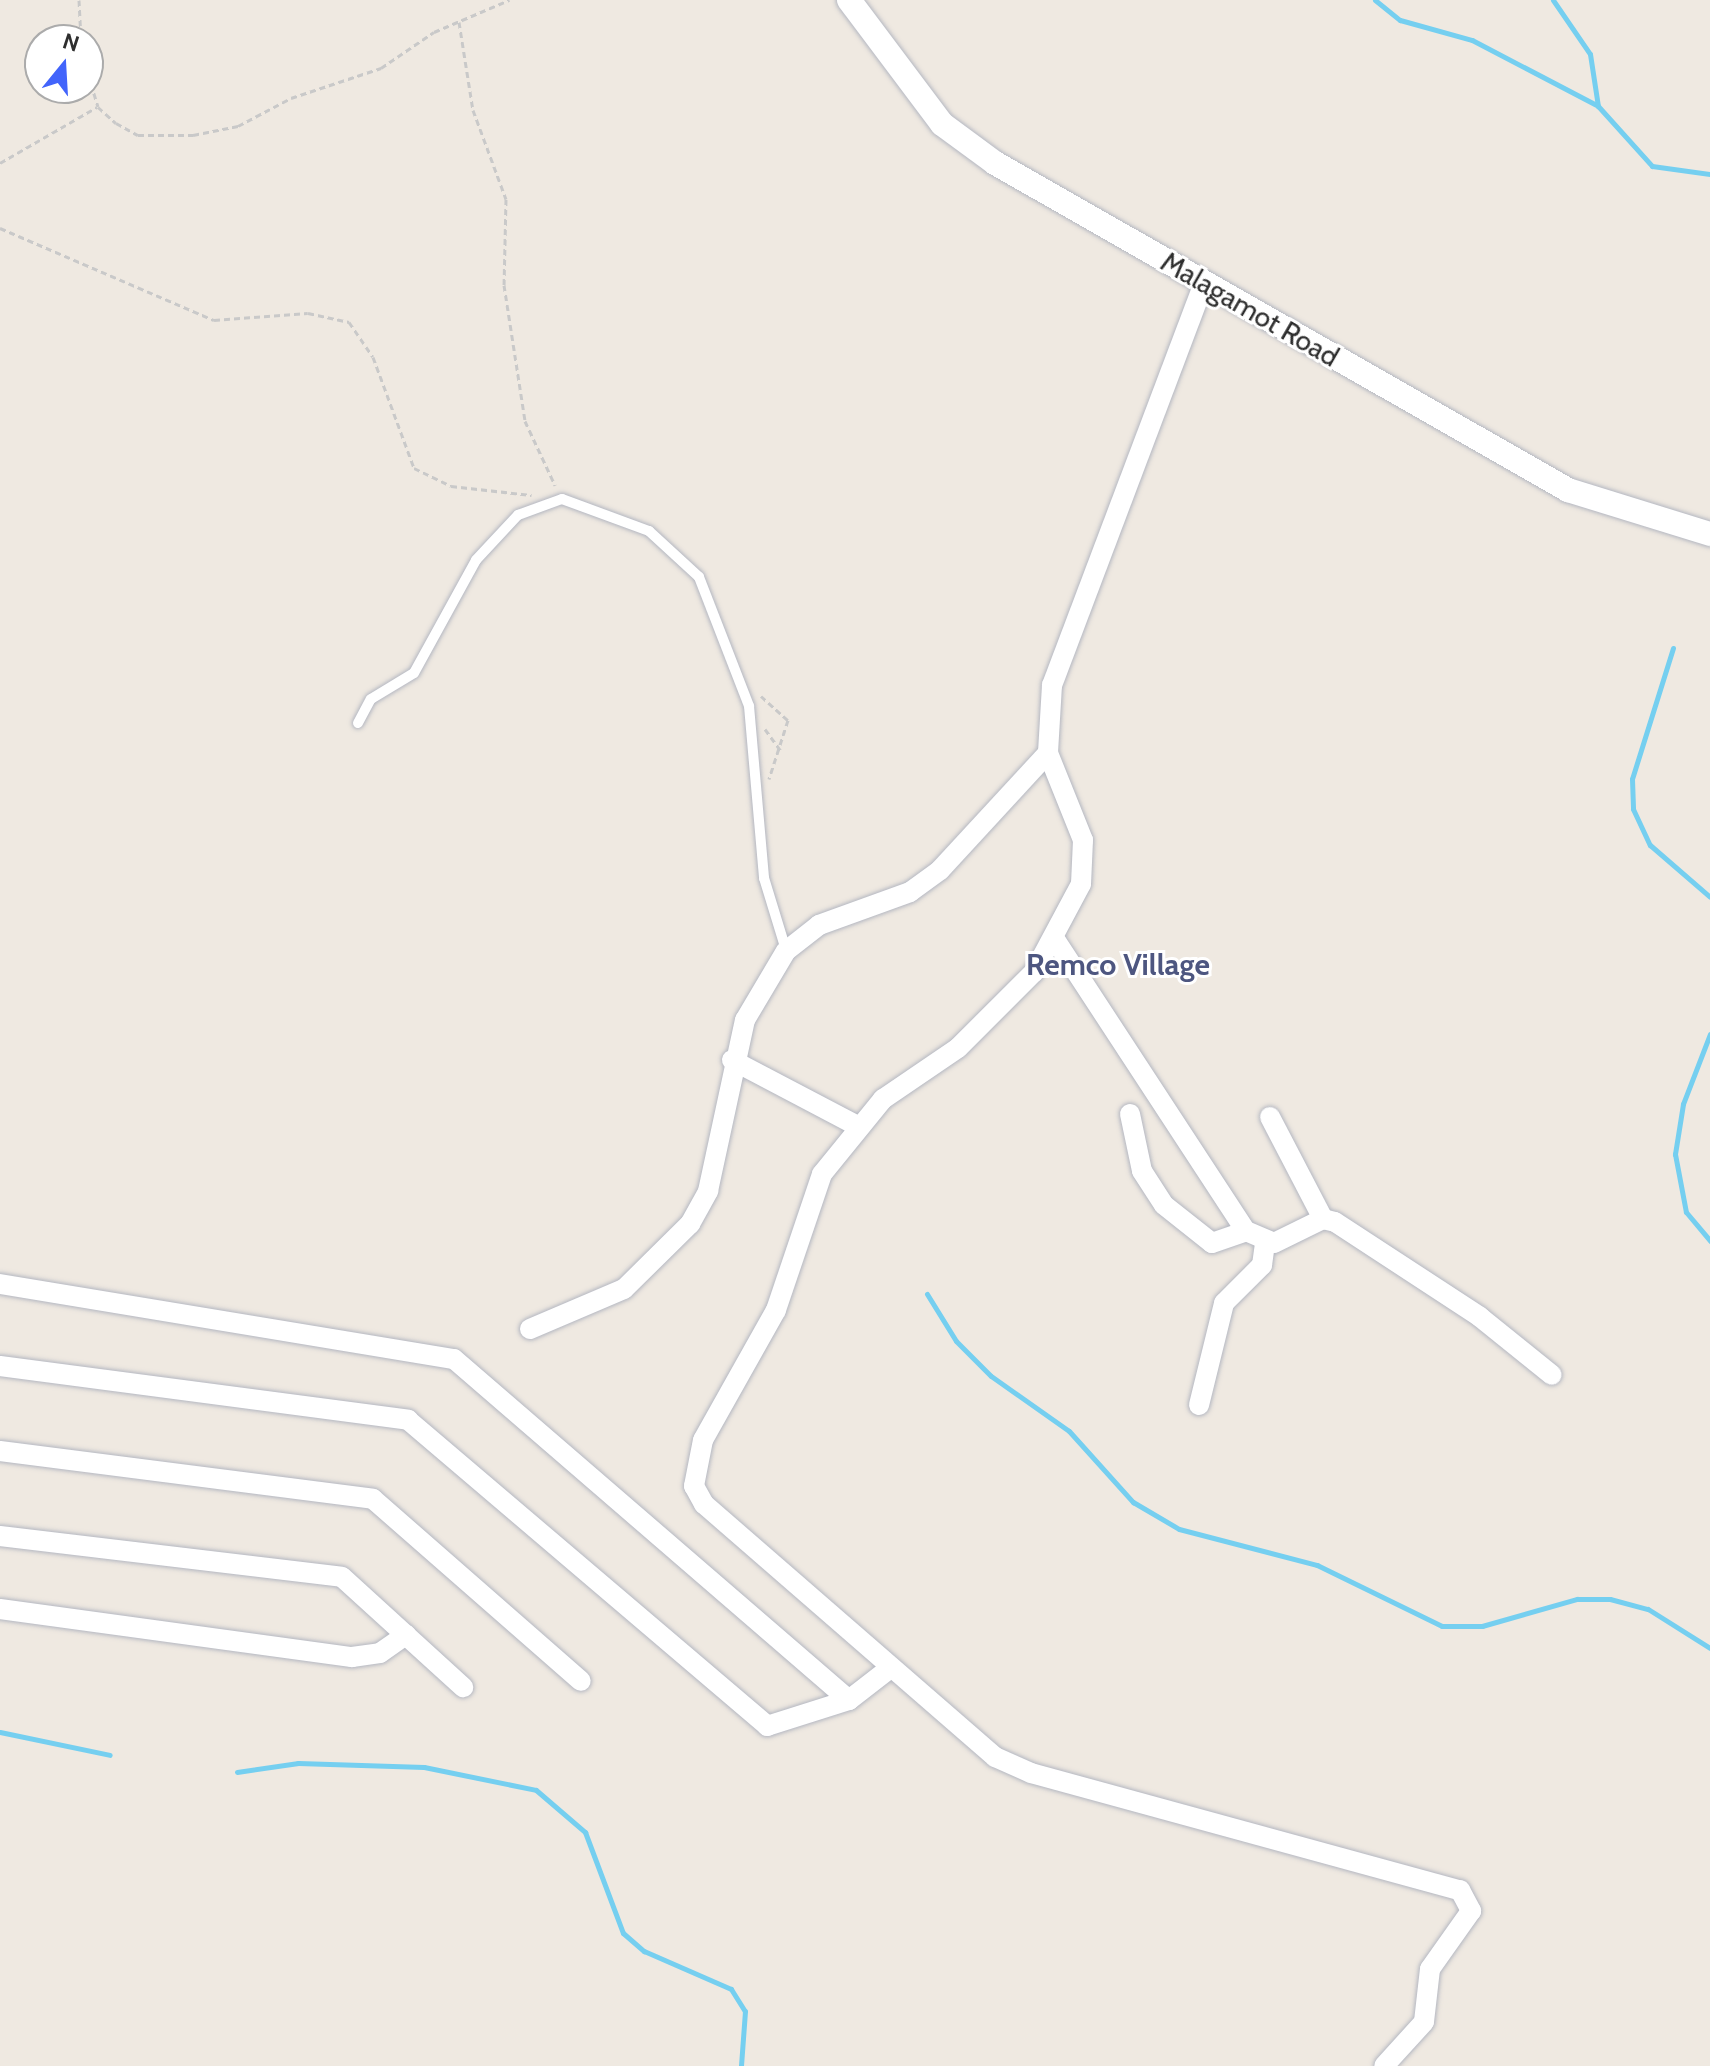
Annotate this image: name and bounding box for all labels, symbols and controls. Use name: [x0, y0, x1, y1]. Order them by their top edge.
north arrow: [24, 24, 104, 104]
text: N: [59, 27, 83, 58]
street label: Malagamot Road: [1155, 245, 1345, 373]
district label: Remco Village: [1026, 947, 1210, 983]

